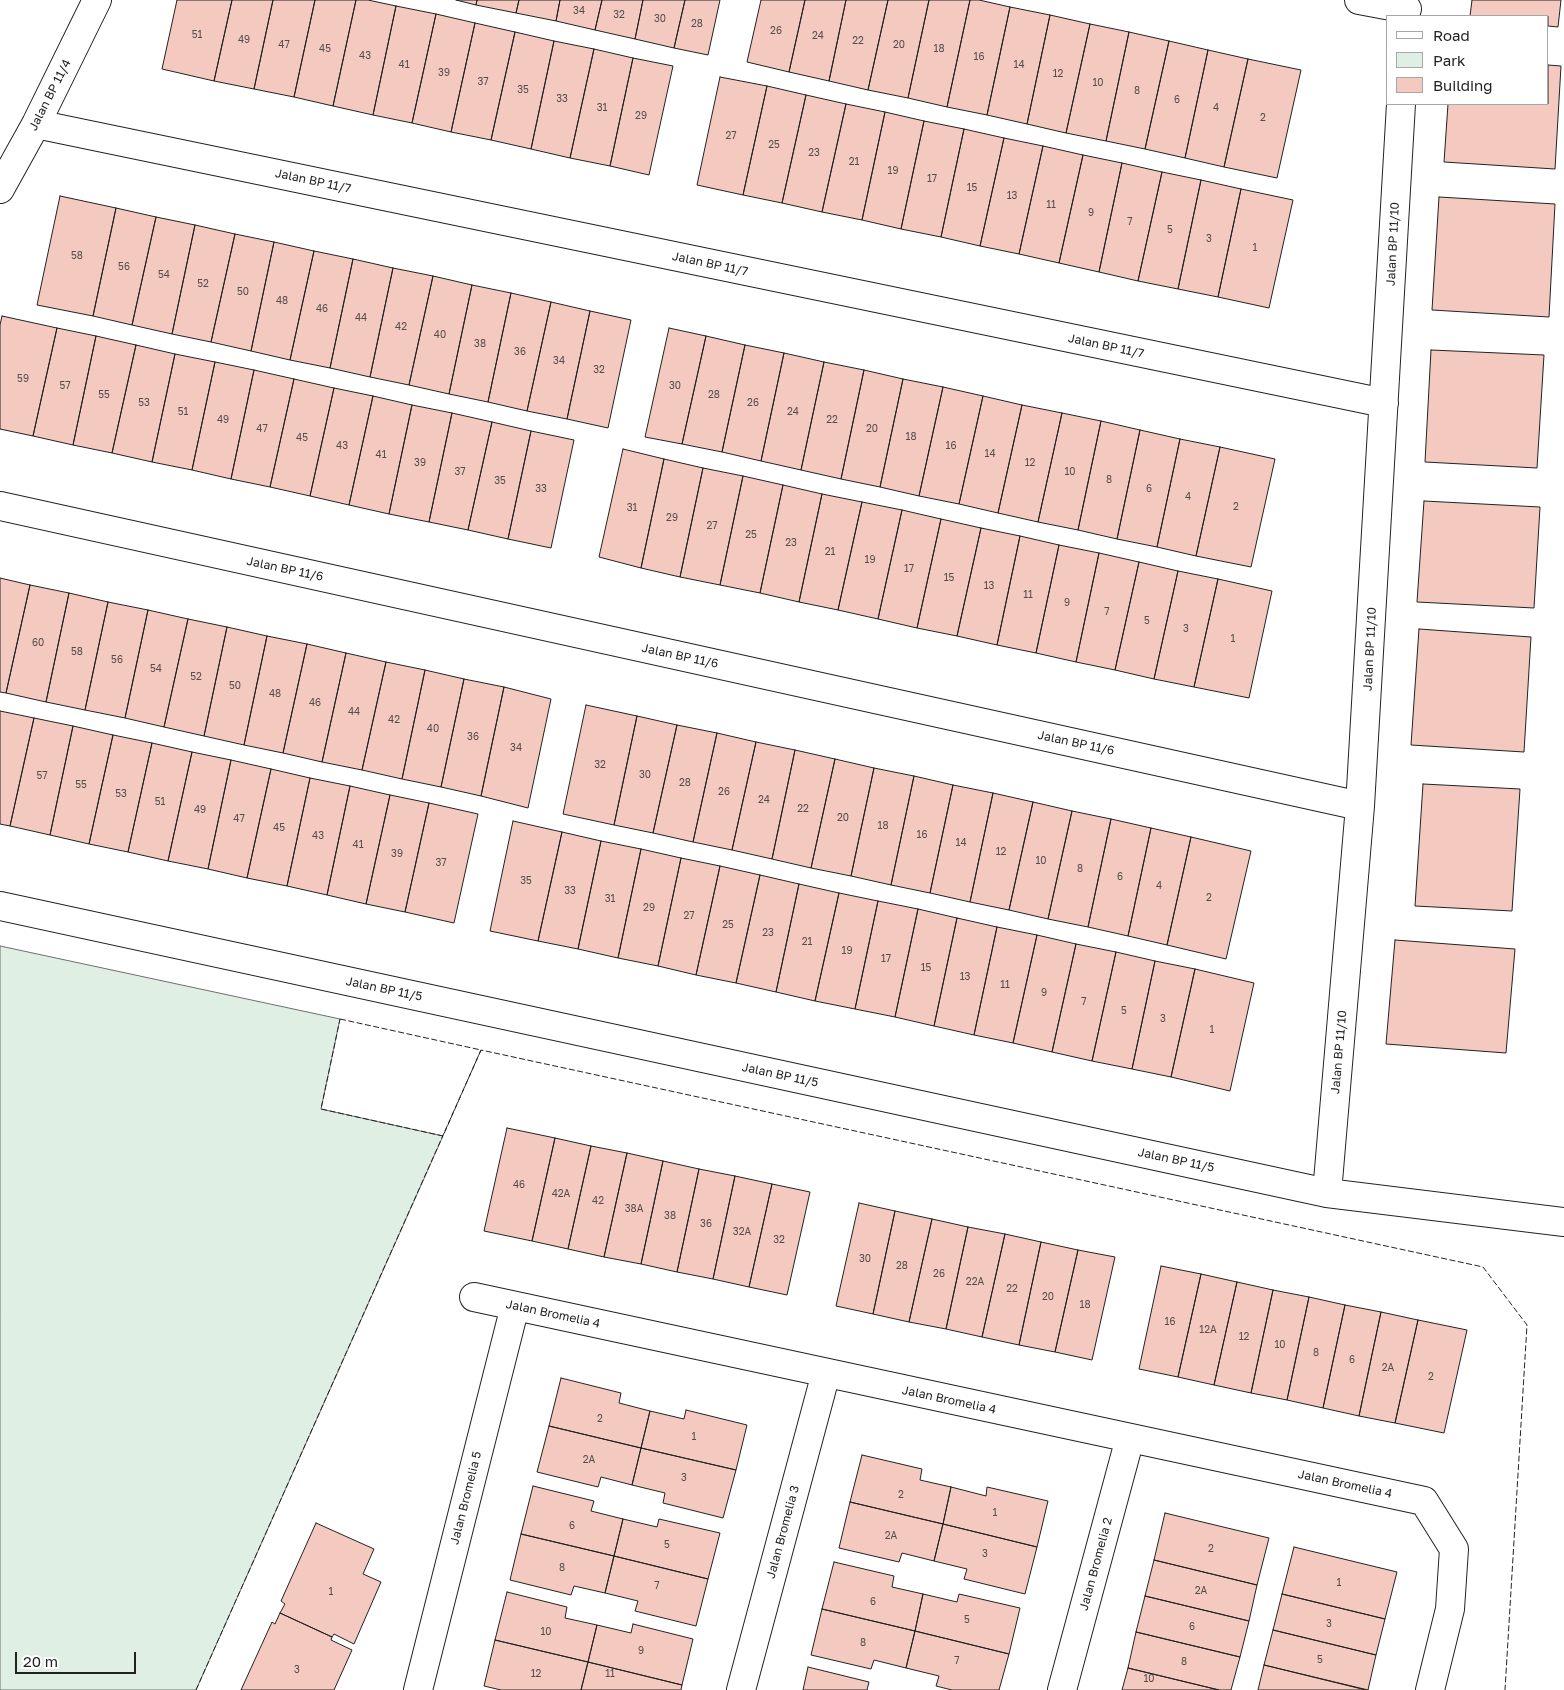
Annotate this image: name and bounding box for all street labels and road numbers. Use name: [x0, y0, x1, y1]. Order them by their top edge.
street label: Jalan BP 11/4: [26, 57, 74, 133]
street label: Jalan BP 11/7: [274, 166, 352, 196]
street label: Jalan BP 11/10: [1384, 202, 1402, 286]
street label: Jalan BP 11/7: [671, 249, 749, 279]
street label: Jalan BP 11/7: [1067, 331, 1145, 361]
street label: Jalan BP 11/6: [245, 554, 325, 584]
street label: Jalan BP 11/10: [1361, 607, 1379, 691]
street label: Jalan BP 11/6: [640, 641, 720, 671]
street label: Jalan BP 11/6: [1036, 728, 1116, 758]
street label: Jalan BP 11/5: [345, 974, 423, 1004]
street label: Jalan BP 11/10: [1328, 1010, 1350, 1094]
street label: Jalan BP 11/5: [741, 1060, 819, 1090]
street label: Jalan BP 11/5: [1137, 1145, 1215, 1175]
street label: Jalan Bromelia 4: [505, 1297, 601, 1331]
street label: Jalan Bromelia 4: [901, 1383, 997, 1417]
street label: Jalan Bromelia 5: [447, 1450, 485, 1546]
street label: Jalan Bromelia 4: [1297, 1467, 1393, 1501]
street label: Jalan Bromelia 3: [764, 1484, 802, 1580]
street label: Jalan Bromelia 2: [1077, 1516, 1115, 1612]

